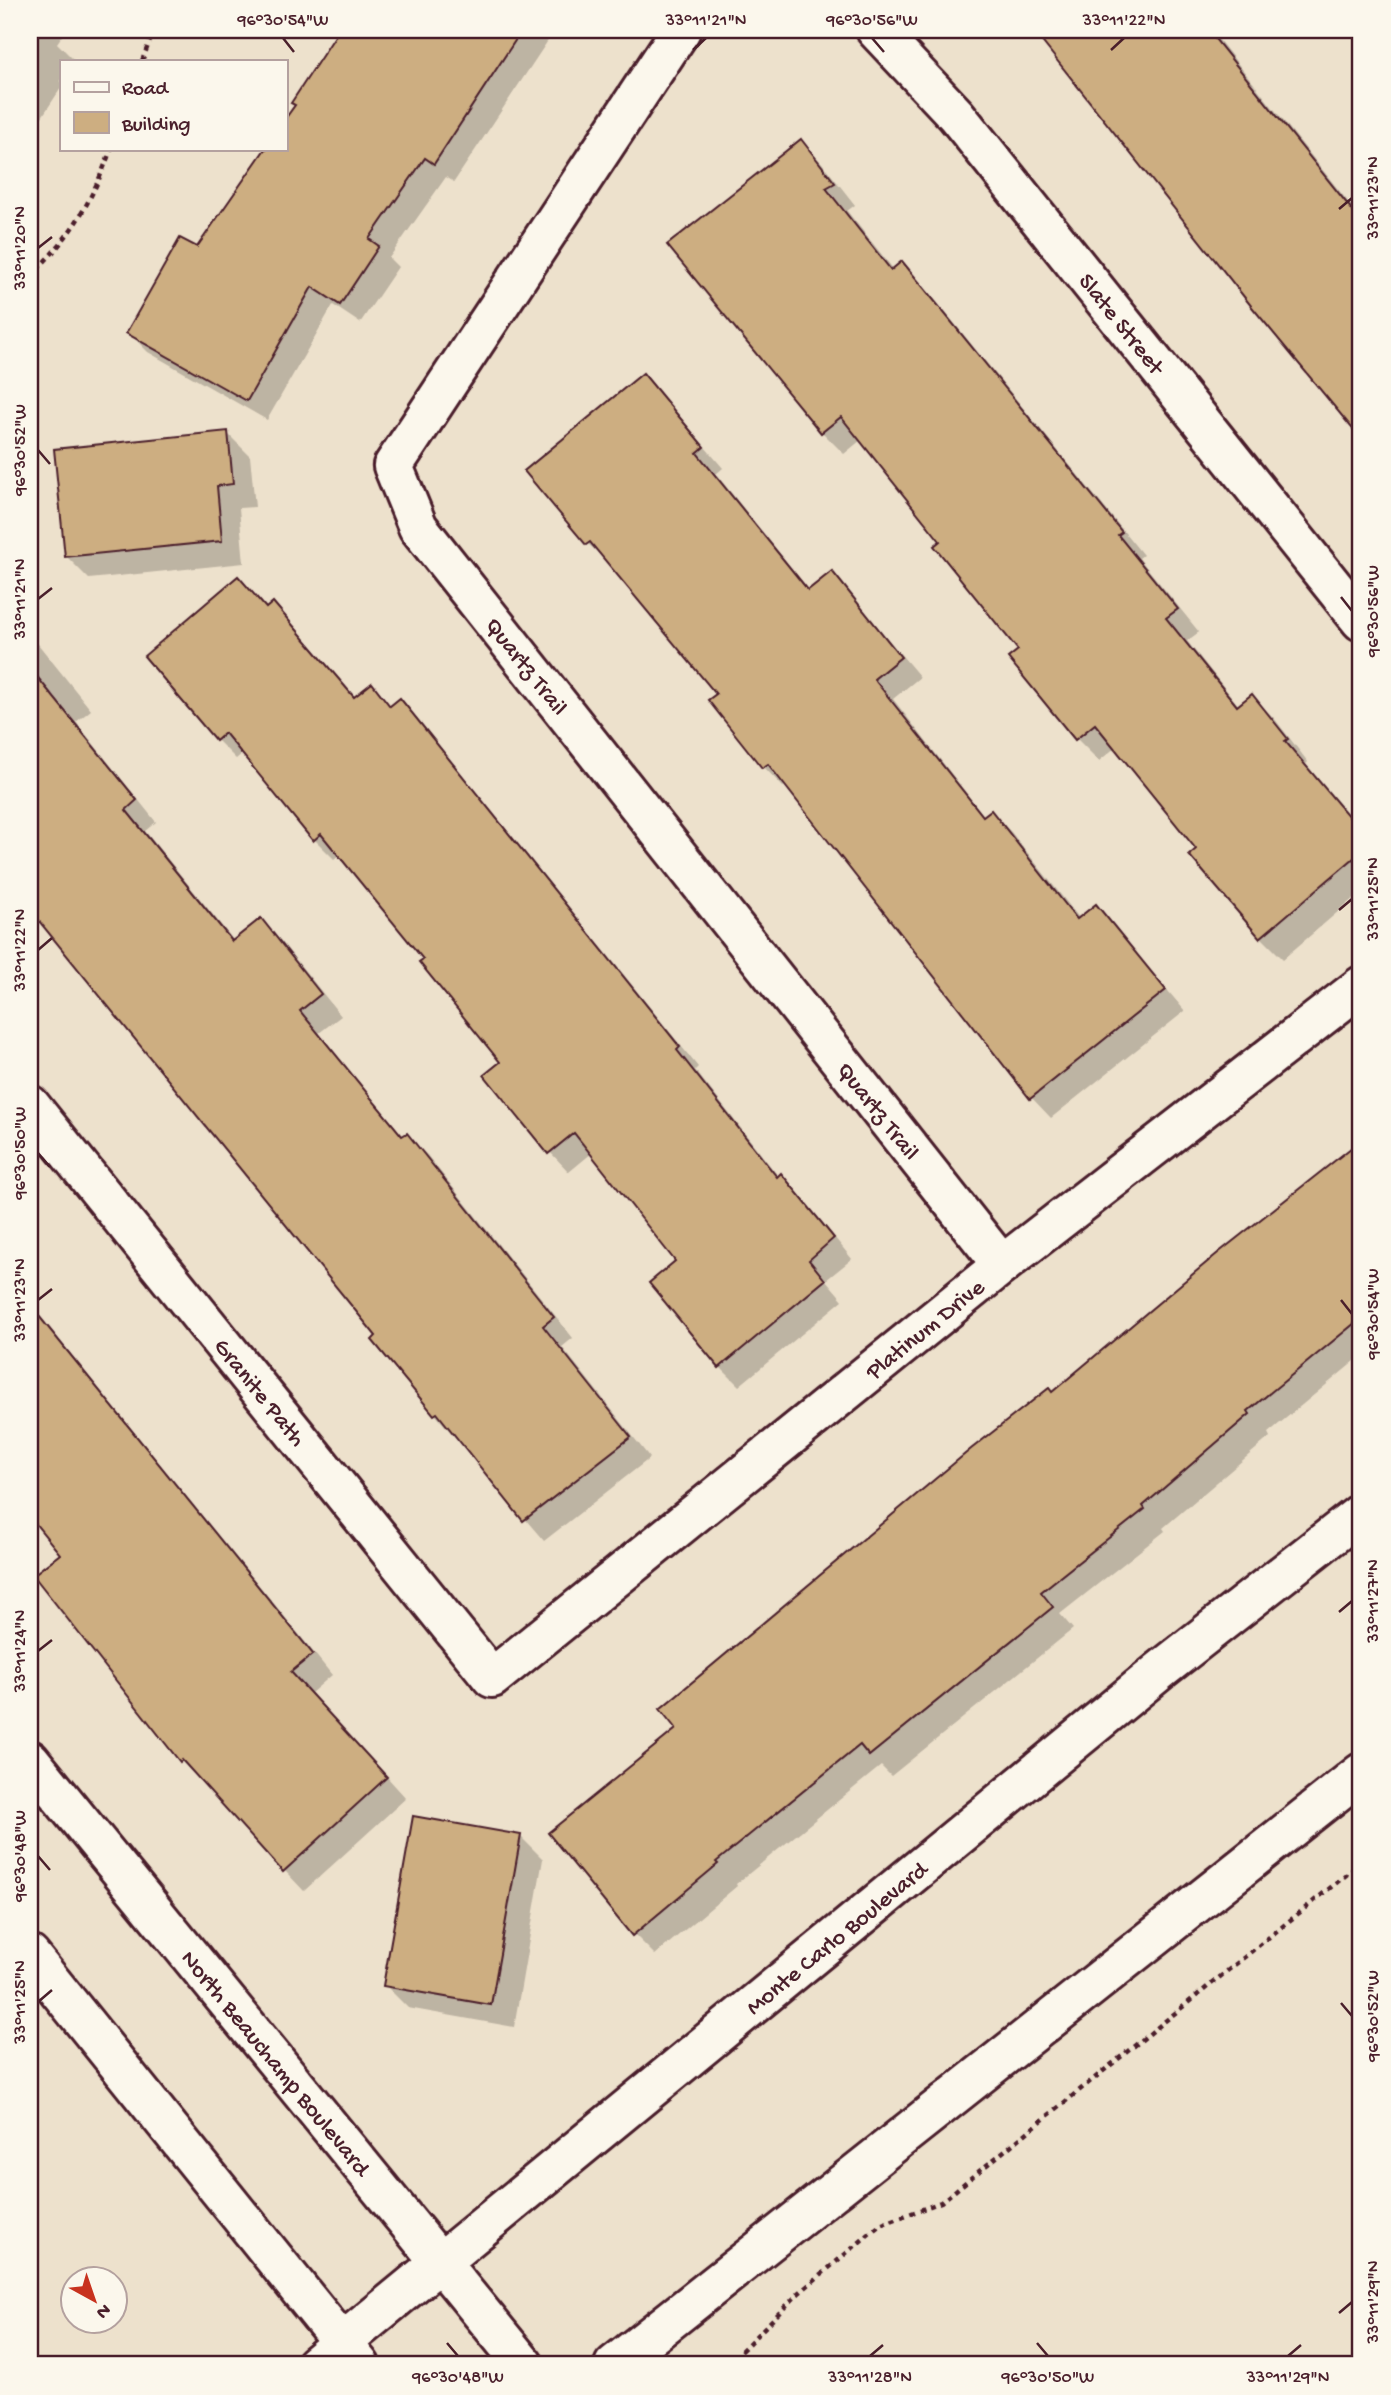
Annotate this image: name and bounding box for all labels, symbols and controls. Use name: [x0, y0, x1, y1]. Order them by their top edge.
text: 96°30'54"W: [236, 11, 329, 32]
text: 33°11'21"N: [664, 11, 747, 32]
text: 96°30'56"W: [825, 11, 918, 32]
text: 33°11'22"N: [1082, 11, 1165, 32]
legend: [60, 60, 287, 150]
text: Road: [122, 78, 170, 103]
text: Building: [121, 114, 191, 139]
text: 33°11'23"N: [1364, 156, 1385, 241]
text: 33°11'20"N: [11, 206, 32, 291]
street label: Slate Street: [1070, 269, 1170, 383]
text: 96°30'52"W: [11, 404, 32, 497]
text: 33°11'21"N: [11, 558, 32, 641]
text: 96°30'56"W: [1364, 565, 1385, 658]
street label: Quartz Trail: [477, 613, 572, 722]
text: 33°11'25"N: [1364, 857, 1385, 942]
text: 33°11'22"N: [11, 909, 32, 992]
street label: Quartz Trail: [829, 1057, 924, 1167]
text: 96°30'50"W: [11, 1107, 32, 1200]
text: 33°11'23"N: [11, 1258, 32, 1343]
text: 96°30'54"W: [1364, 1268, 1385, 1361]
street label: Platinum Drive: [860, 1274, 992, 1388]
street label: Granite Path: [206, 1334, 311, 1454]
text: 33°11'27"N: [1364, 1559, 1385, 1644]
text: 33°11'24"N: [11, 1610, 32, 1693]
text: 96°30'48"W: [11, 1810, 32, 1903]
street label: Monte Carlo Boulevard: [741, 1855, 936, 2023]
street label: North Beauchamp Boulevard: [173, 1945, 376, 2185]
text: 33°11'25"N: [11, 1960, 32, 2045]
text: 96°30'52"W: [1364, 1970, 1385, 2063]
text: 33°11'29"N: [1364, 2261, 1385, 2344]
north arrow: [60, 2266, 130, 2336]
text: N: [91, 2298, 115, 2323]
text: 96°30'48"W: [411, 2368, 504, 2389]
text: 33°11'28"N: [827, 2368, 912, 2389]
text: 96°30'50"W: [1001, 2368, 1094, 2389]
text: 33°11'29"N: [1246, 2368, 1329, 2389]

